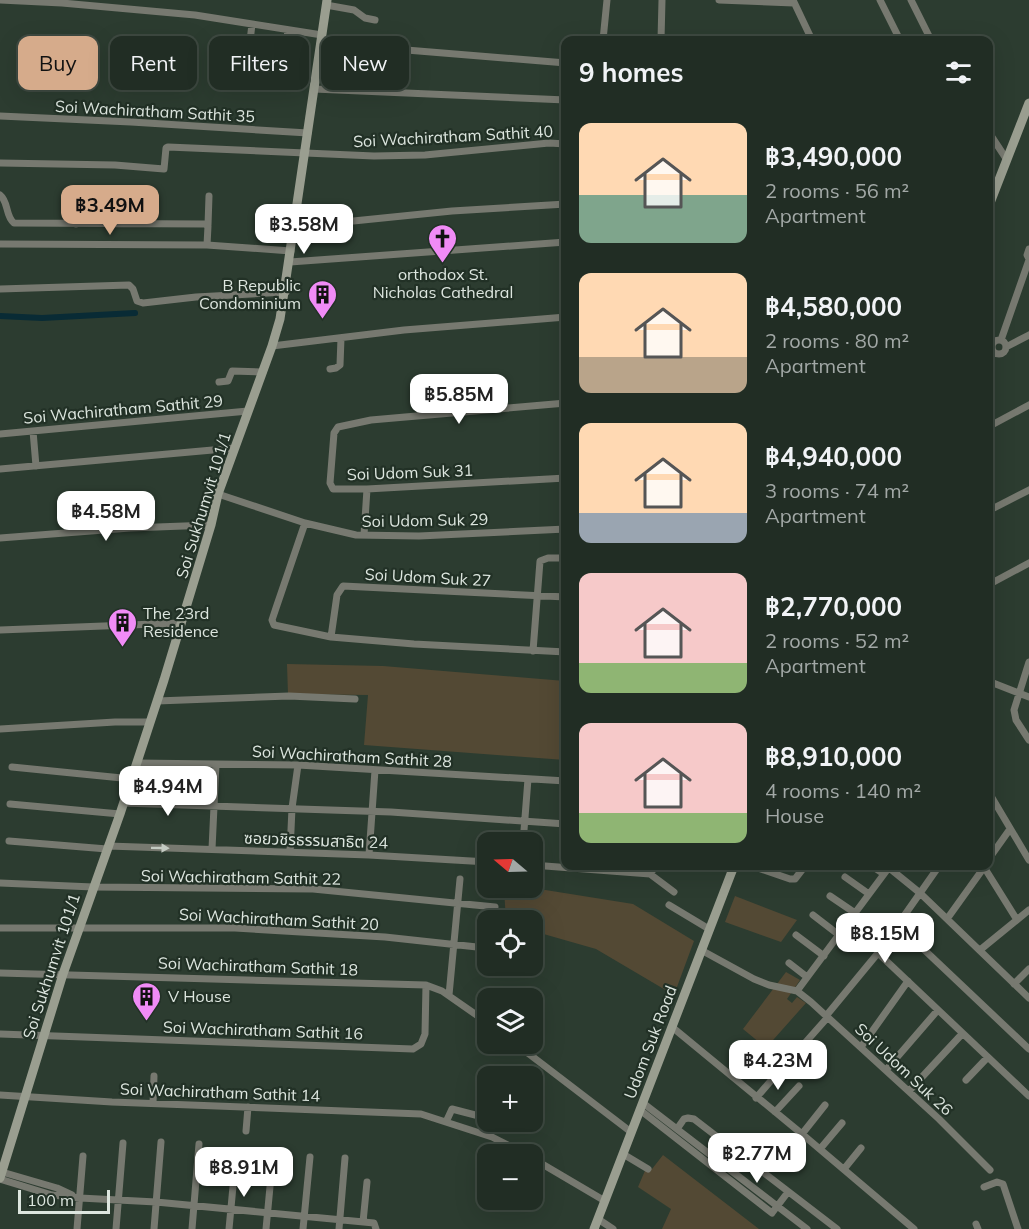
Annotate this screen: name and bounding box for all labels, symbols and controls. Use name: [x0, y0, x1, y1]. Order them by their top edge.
chip: Buy: [18, 36, 98, 90]
chip: Rent: [110, 36, 197, 90]
chip: Filters: [209, 36, 309, 90]
chip: New: [321, 36, 409, 90]
text: 9 homes: [579, 56, 683, 89]
icon: filters: [942, 56, 975, 89]
street label: Soi Wachiratham Sathit 35: [55, 96, 255, 126]
street label: Soi Wachiratham Sathit 40: [353, 121, 553, 151]
text: ฿3,490,000: [765, 140, 902, 173]
icon: home: [627, 147, 699, 219]
text: 2 rooms · 56 m²: [765, 178, 909, 203]
pin: ฿3.49M: [61, 185, 159, 236]
text: ฿3.49M: [75, 192, 145, 217]
text: Apartment: [765, 203, 866, 228]
pin: ฿3.58M: [255, 204, 353, 255]
text: ฿3.58M: [269, 211, 339, 236]
church icon: orthodox St. Nicholas Cathedral: [427, 222, 459, 264]
place label: orthodox St. Nicholas Cathedral: [373, 264, 513, 302]
place label: B Republic Condominium: [199, 275, 301, 313]
building icon: B Republic Condominium: [306, 278, 338, 320]
text: ฿4,580,000: [765, 290, 902, 323]
icon: home: [627, 297, 699, 369]
text: 2 rooms · 80 m²: [765, 328, 909, 353]
text: Apartment: [765, 353, 866, 378]
pin: ฿5.85M: [410, 374, 508, 425]
text: ฿5.85M: [424, 381, 494, 406]
street label: Soi Wachiratham Sathit 29: [22, 390, 224, 428]
street label: Soi Sukhumvit 101/1: [171, 429, 235, 581]
text: ฿4,940,000: [765, 440, 902, 473]
icon: home: [627, 447, 699, 519]
street label: Soi Udom Suk 31: [346, 460, 474, 484]
text: 3 rooms · 74 m²: [765, 478, 909, 503]
pin: ฿4.58M: [57, 491, 155, 542]
text: ฿4.58M: [71, 498, 141, 523]
text: Apartment: [765, 503, 866, 528]
street label: Soi Udom Suk 29: [362, 509, 488, 531]
street label: Soi Udom Suk 27: [364, 564, 492, 590]
text: ฿2,770,000: [765, 590, 902, 623]
icon: home: [627, 597, 699, 669]
place label: The 23rd Residence: [143, 603, 218, 641]
building icon: The 23rd Residence: [106, 606, 138, 648]
text: 2 rooms · 52 m²: [765, 628, 909, 653]
text: Apartment: [765, 653, 866, 678]
text: ฿8,910,000: [765, 740, 902, 773]
street label: Soi Wachiratham Sathit 28: [252, 741, 452, 771]
icon: home: [627, 747, 699, 819]
pin: ฿4.94M: [119, 766, 217, 817]
text: ฿4.94M: [133, 773, 203, 798]
text: 4 rooms · 140 m²: [765, 778, 921, 803]
text: House: [765, 803, 824, 828]
street label: ซอยวชิรธรรมสาธิต 24: [244, 827, 389, 853]
north arrow: [477, 832, 543, 898]
map controls: [477, 832, 543, 1210]
one-way arrow: [151, 843, 170, 852]
street label: Soi Wachiratham Sathit 22: [141, 865, 341, 889]
street label: Soi Sukhumvit 101/1: [18, 891, 84, 1041]
street label: Soi Wachiratham Sathit 20: [179, 904, 379, 934]
button: locate: [477, 910, 543, 976]
pin: ฿8.15M: [836, 913, 934, 964]
text: ฿8.15M: [850, 920, 920, 945]
street label: Soi Wachiratham Sathit 18: [158, 953, 358, 979]
building icon: V House: [131, 980, 163, 1022]
street label: Udom Suk Road: [619, 983, 681, 1101]
place label: V House: [168, 986, 231, 1006]
button: layers: [477, 988, 543, 1054]
street label: Soi Wachiratham Sathit 16: [163, 1017, 363, 1043]
street label: Soi Udom Suk 26: [851, 1019, 957, 1119]
pin: ฿4.23M: [729, 1040, 827, 1091]
text: ฿4.23M: [743, 1047, 813, 1072]
button: +: [477, 1066, 543, 1132]
street label: Soi Wachiratham Sathit 14: [120, 1079, 321, 1105]
pin: ฿2.77M: [708, 1133, 806, 1184]
text: ฿2.77M: [722, 1140, 792, 1165]
button: −: [477, 1144, 543, 1210]
pin: ฿8.91M: [195, 1147, 293, 1198]
text: ฿8.91M: [209, 1154, 279, 1179]
scale bar: [18, 1187, 110, 1214]
text: 100 m: [27, 1190, 74, 1210]

